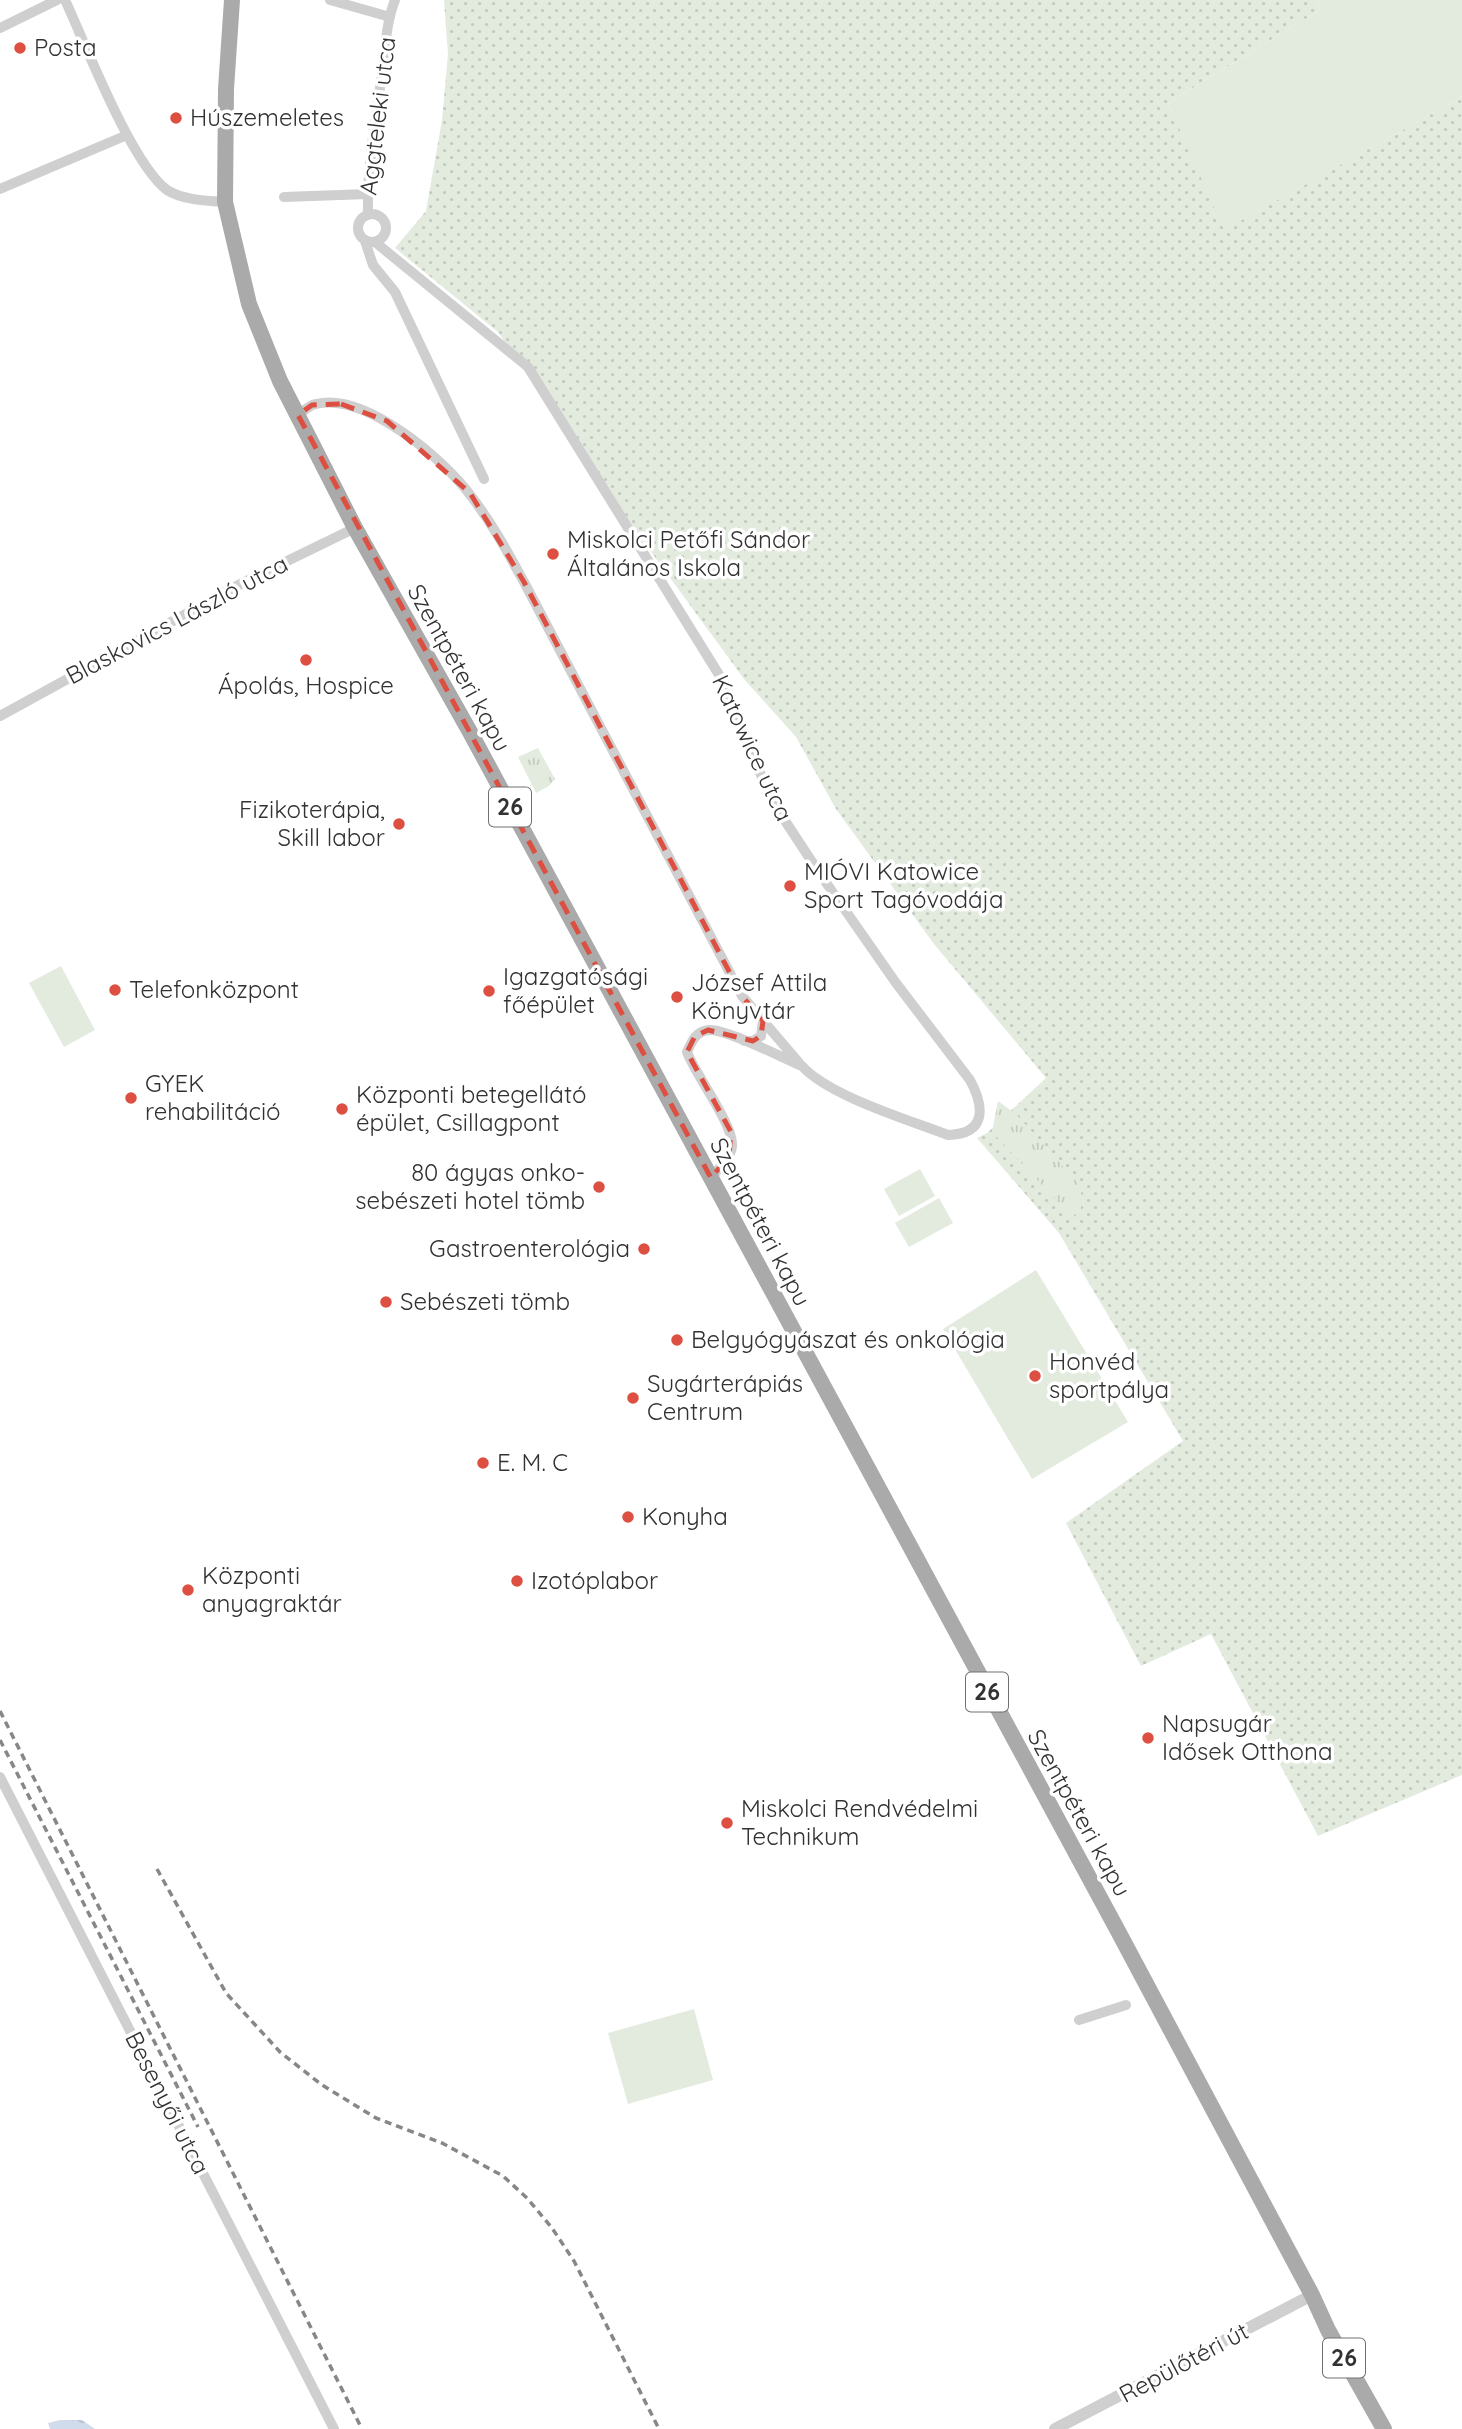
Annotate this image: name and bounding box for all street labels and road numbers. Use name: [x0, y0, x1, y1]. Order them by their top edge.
street label: Aggteleki utca: [352, 35, 402, 197]
street label: Blaskovics László utca: [60, 548, 293, 690]
street label: Szentpéteri kapu: [402, 579, 518, 756]
street label: Katowice utca: [706, 670, 800, 825]
road number: 26: [489, 788, 531, 827]
street label: Szentpéteri kapu: [704, 1132, 818, 1311]
road number: 26: [966, 1672, 1008, 1712]
street label: Szentpéteri kapu: [1022, 1724, 1138, 1901]
street label: Besenyői utca: [119, 2026, 217, 2179]
street label: Repülőtéri út: [1114, 2316, 1253, 2409]
road number: 26: [1323, 2338, 1365, 2378]

